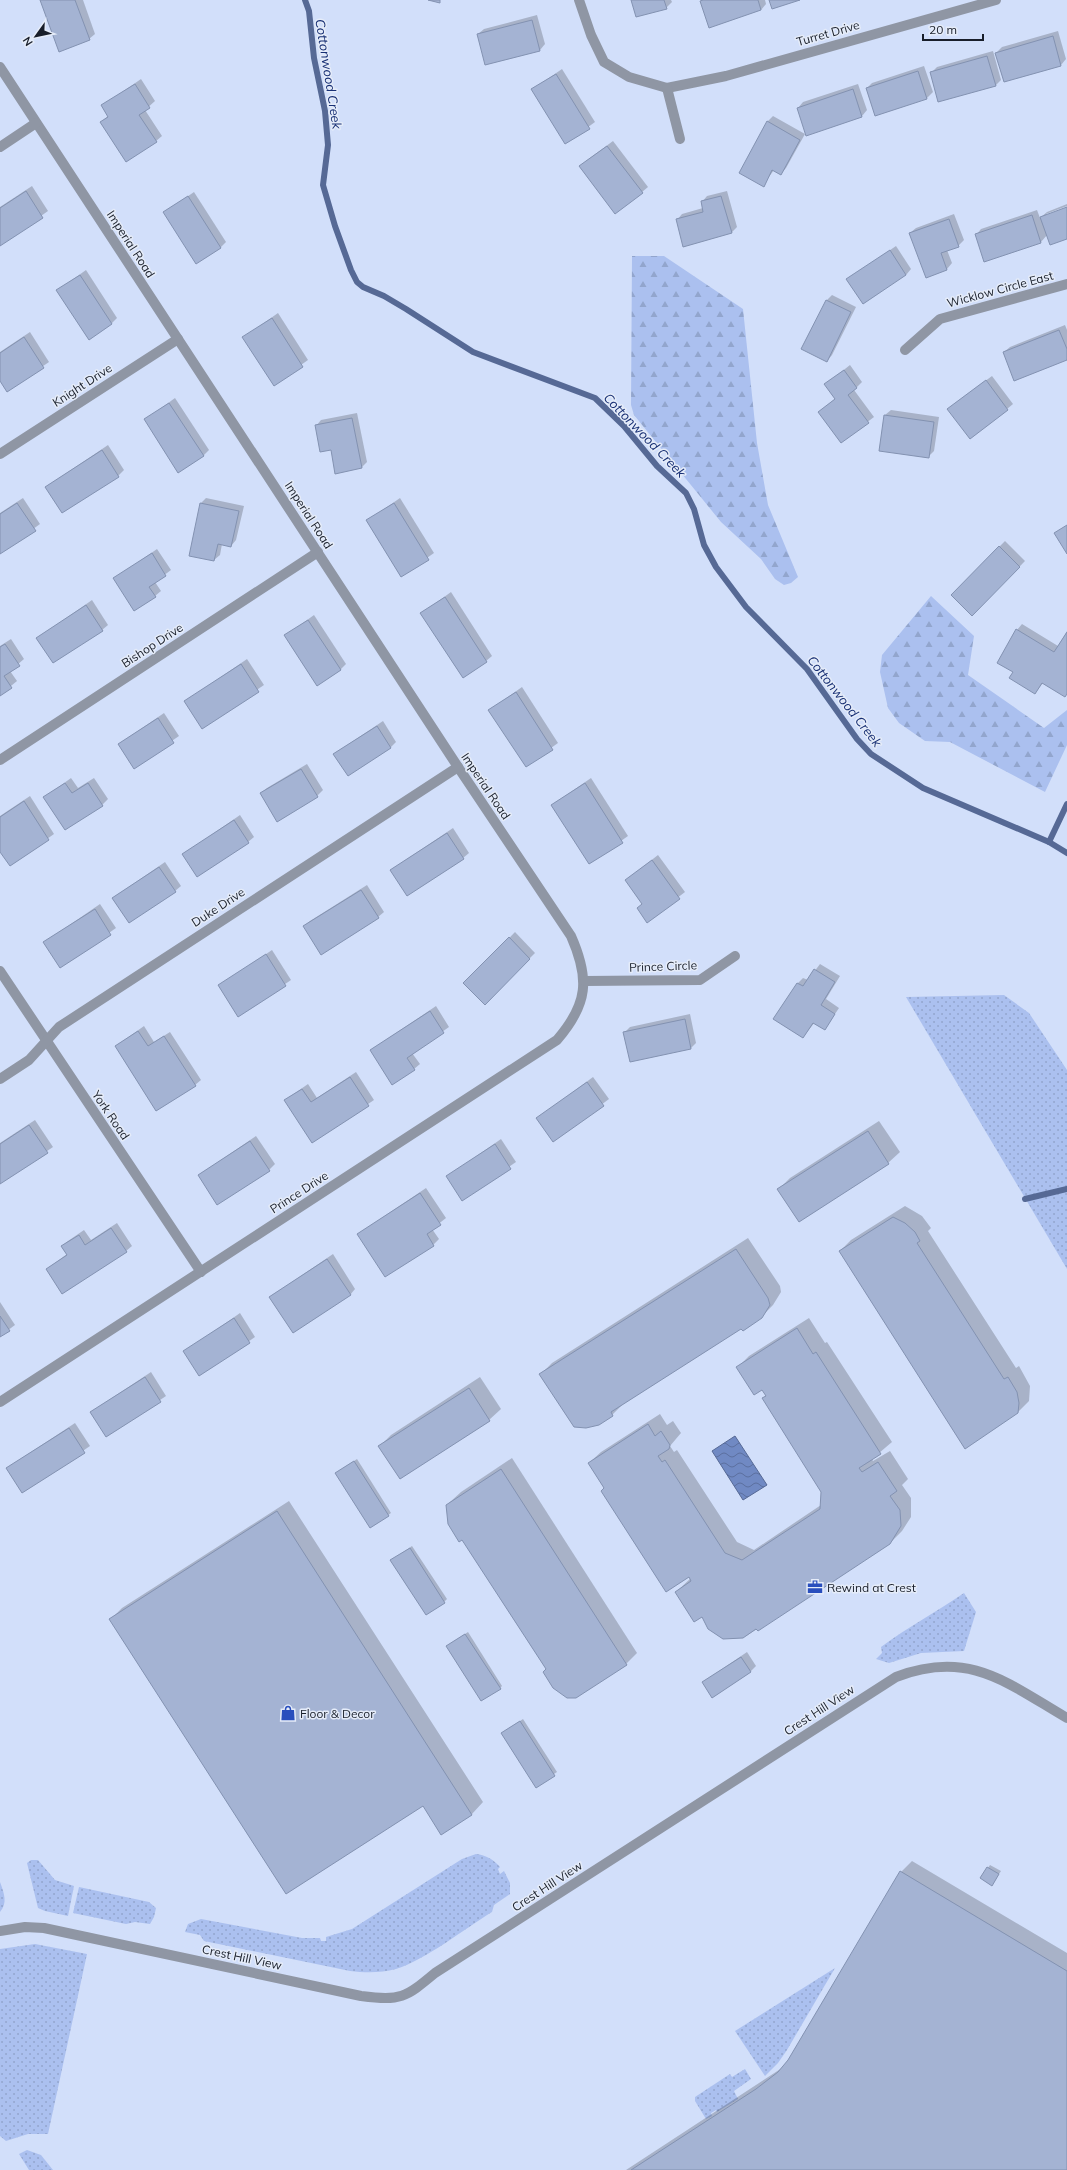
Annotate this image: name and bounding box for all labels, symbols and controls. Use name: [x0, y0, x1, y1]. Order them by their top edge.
north arrow: [16, 16, 56, 56]
scale bar: [923, 16, 983, 42]
street label: Turret Drive: [795, 17, 861, 49]
water label: Cottonwood Creek: [312, 18, 346, 130]
text: 20 m: [929, 22, 957, 37]
text: N: [19, 34, 36, 49]
street label: Imperial Road: [104, 208, 158, 280]
street label: Wicklow Circle East: [945, 268, 1055, 310]
street label: Knight Drive: [49, 360, 115, 410]
water label: Cottonwood Creek: [601, 389, 690, 481]
street label: Imperial Road: [282, 479, 336, 551]
street label: Bishop Drive: [118, 620, 186, 670]
water label: Cottonwood Creek: [804, 652, 886, 750]
street label: Imperial Road: [458, 750, 514, 822]
street label: Duke Drive: [189, 884, 247, 930]
street label: Prince Circle: [629, 957, 697, 975]
street label: York Road: [88, 1087, 133, 1143]
street label: Prince Drive: [267, 1168, 331, 1216]
office icon: Rewind at Crest: [806, 1578, 824, 1596]
place label: Rewind at Crest: [827, 1580, 916, 1595]
street label: Crest Hill View: [781, 1681, 858, 1738]
shop icon: Floor & Decor: [279, 1704, 297, 1722]
place label: Floor & Decor: [300, 1706, 375, 1721]
street label: Crest Hill View: [509, 1857, 586, 1914]
street label: Crest Hill View: [201, 1941, 284, 1973]

